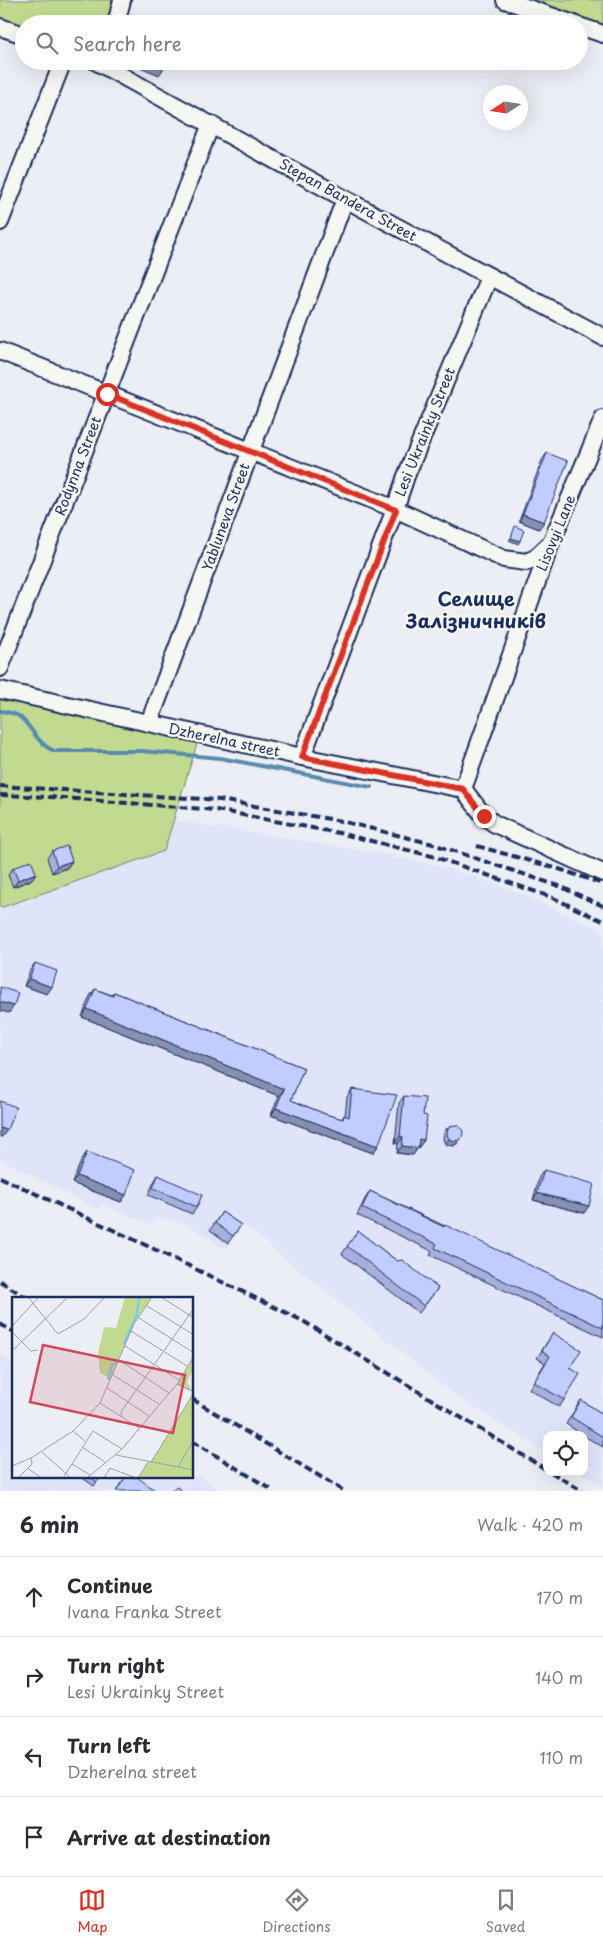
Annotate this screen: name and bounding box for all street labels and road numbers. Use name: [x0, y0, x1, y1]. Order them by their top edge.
street label: Stepan Bandera Street: [276, 153, 421, 246]
street label: Lesi Ukrainky Street: [389, 364, 460, 499]
street label: Rodynna Street: [49, 413, 106, 518]
street label: Yabluneva Street: [196, 460, 255, 574]
street label: Lisovyi Lane: [531, 491, 580, 574]
street label: Dzherelna street: [166, 717, 282, 762]

